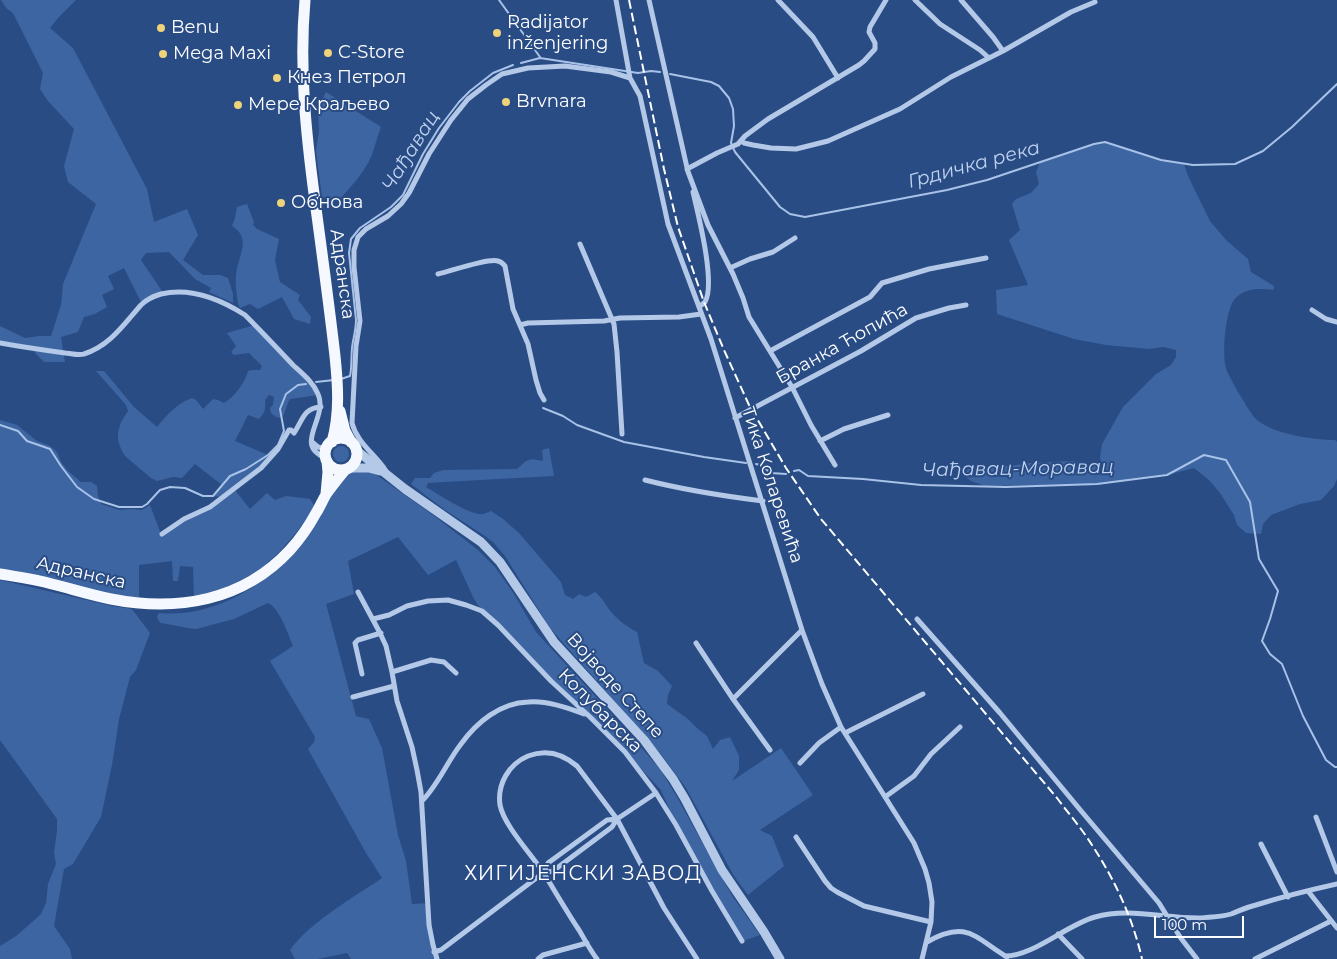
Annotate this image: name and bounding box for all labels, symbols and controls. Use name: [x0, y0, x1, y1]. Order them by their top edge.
place label: Radijator inženjering: [507, 12, 608, 54]
place label: Benu: [171, 17, 220, 39]
marker: Benu: [155, 22, 167, 34]
marker: Radijator inženjering: [491, 27, 503, 39]
place label: C-Store: [338, 42, 405, 64]
place label: Mega Maxi: [173, 43, 271, 65]
marker: C-Store: [322, 47, 334, 59]
marker: Mega Maxi: [157, 48, 169, 60]
place label: Кнез Петрол: [287, 67, 406, 89]
marker: Кнез Петрол: [271, 72, 283, 84]
place label: Brvnara: [516, 91, 587, 113]
place label: Мере Краљево: [248, 94, 390, 116]
marker: Brvnara: [500, 96, 512, 108]
marker: Мере Краљево: [232, 99, 244, 111]
water label: Чађавац: [377, 107, 445, 195]
water label: Грдичка река: [905, 136, 1043, 194]
place label: Обнова: [291, 192, 363, 214]
marker: Обнова: [275, 197, 287, 209]
street label: Адранска: [325, 227, 359, 321]
street label: Бранка Ћопића: [772, 299, 912, 389]
street label: Тика Коларевића: [737, 404, 807, 566]
water label: Чађавац-Моравац: [922, 456, 1114, 482]
street label: Адранска: [34, 552, 128, 594]
street label: Војводе Степе: [562, 629, 668, 743]
street label: Колубарска: [553, 664, 647, 758]
district label: ХИГИЈЕНСКИ ЗАВОД: [462, 862, 704, 886]
scale bar: [1157, 906, 1247, 938]
text: 100 m: [1162, 915, 1207, 934]

